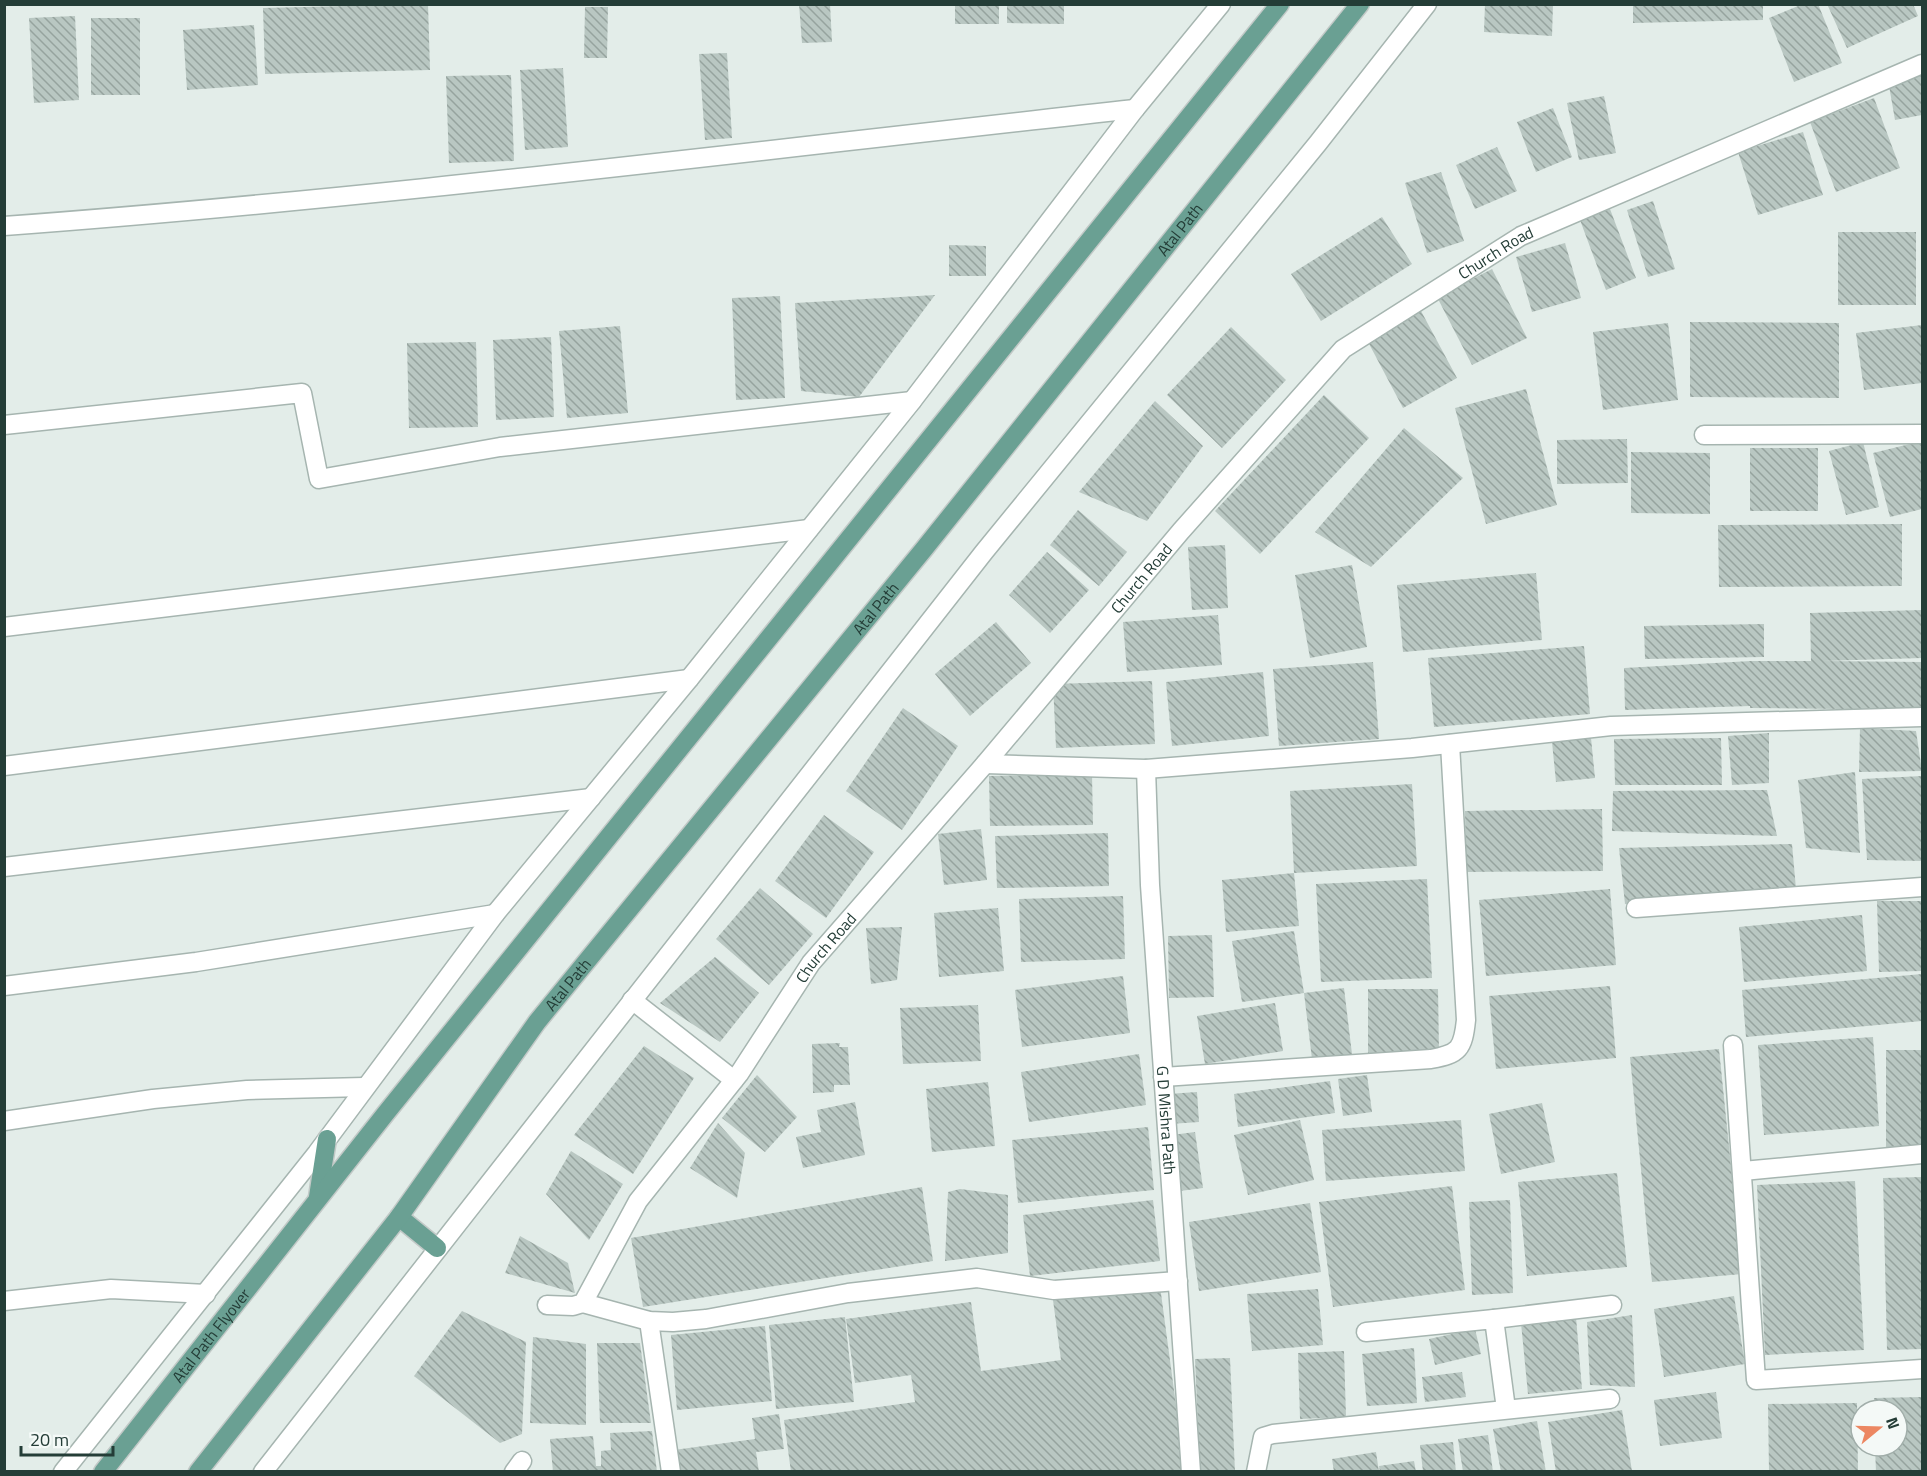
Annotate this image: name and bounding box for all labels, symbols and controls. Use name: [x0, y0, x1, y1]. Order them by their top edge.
street label: Atal Path: [1151, 198, 1208, 261]
street label: Church Road: [1453, 220, 1537, 285]
street label: Church Road: [1105, 538, 1178, 618]
street label: Atal Path: [847, 577, 904, 640]
street label: Church Road: [789, 907, 862, 987]
street label: Atal Path: [539, 953, 597, 1016]
street label: G D Mishra Path: [1151, 1065, 1182, 1176]
street label: Atal Path Flyover: [166, 1283, 256, 1388]
north arrow: [1849, 1398, 1909, 1458]
text: N: [1880, 1414, 1906, 1432]
scale bar: [21, 1419, 112, 1457]
text: 20 m: [30, 1426, 69, 1453]

